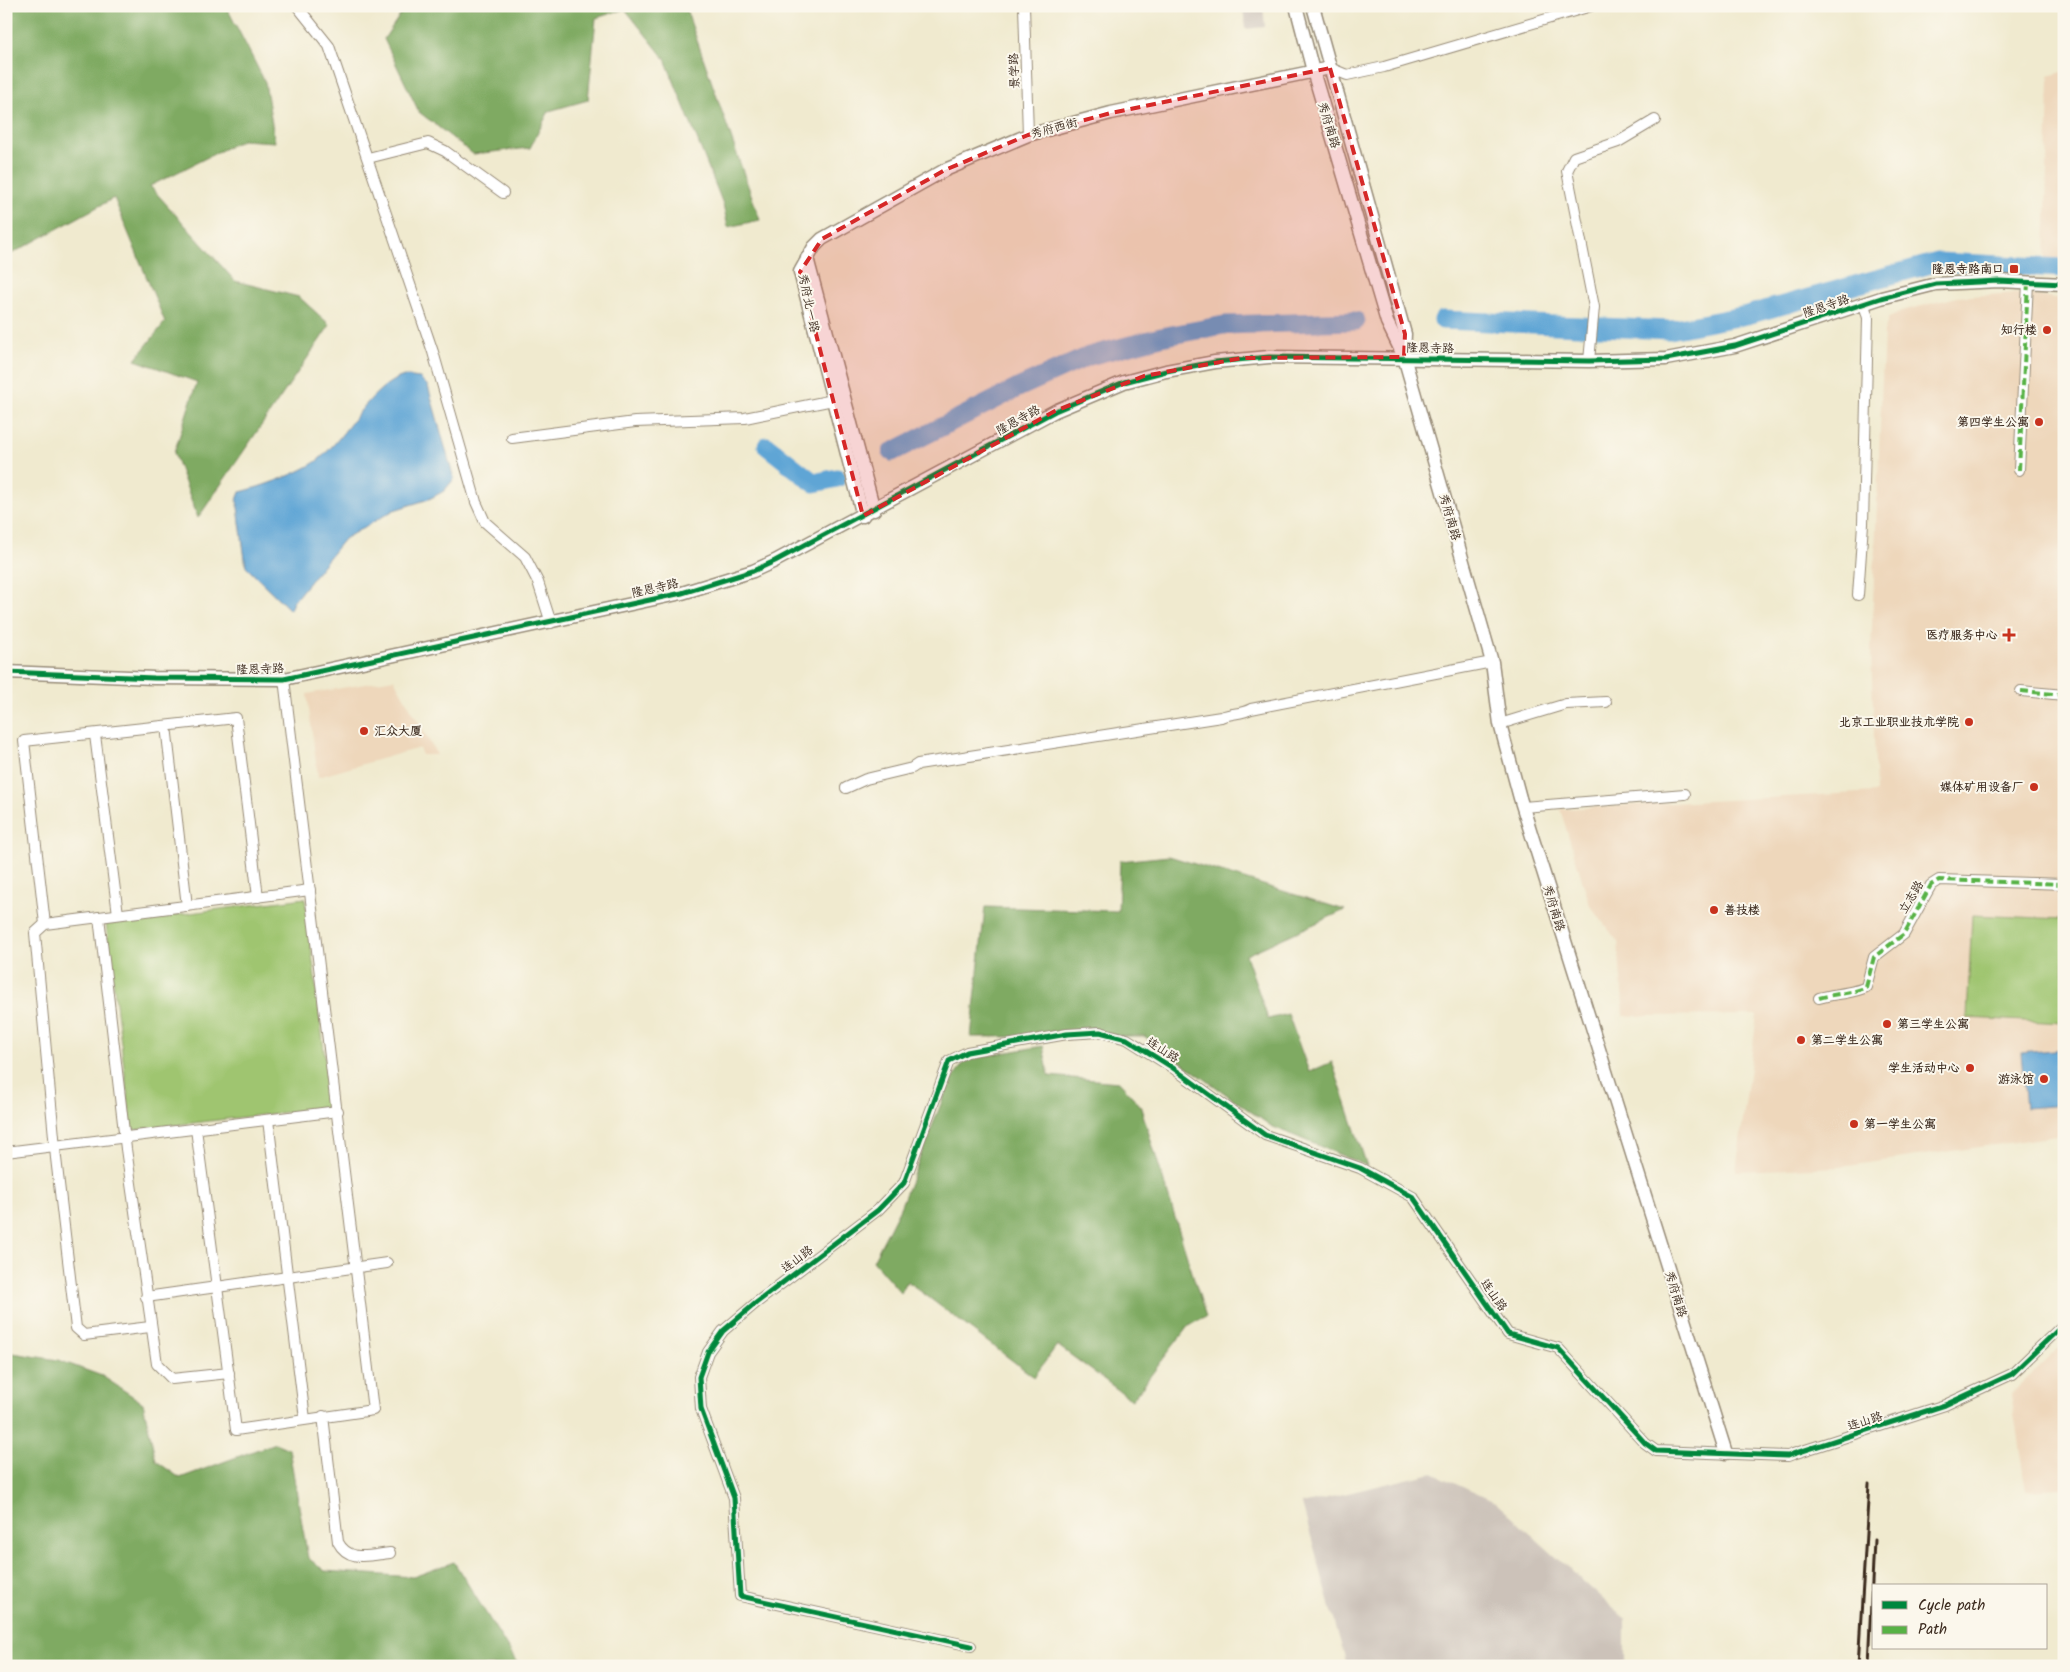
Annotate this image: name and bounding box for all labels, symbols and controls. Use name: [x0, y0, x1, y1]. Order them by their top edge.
street label: 景学路: [1004, 53, 1025, 89]
street label: 秀府南路: [1312, 99, 1345, 151]
street label: 秀府西街: [1028, 113, 1080, 144]
place label: 隆恩寺路南口: [1932, 260, 2004, 279]
marker: 隆恩寺路南口: [2008, 263, 2020, 275]
street label: 秀府北一路: [793, 272, 824, 334]
street label: 隆恩寺路: [1800, 290, 1852, 323]
place label: 知行楼: [2001, 321, 2037, 340]
marker: 知行楼: [2041, 324, 2053, 336]
street label: 隆恩寺路: [1406, 339, 1454, 358]
street label: 隆恩寺路: [993, 400, 1044, 440]
place label: 第四学生公寓: [1957, 413, 2029, 432]
marker: 第四学生公寓: [2033, 416, 2045, 428]
street label: 秀府南路: [1434, 491, 1465, 543]
street label: 隆恩寺路: [630, 574, 681, 603]
place label: 医疗服务中心: [1926, 626, 1998, 645]
marker: 医疗服务中心: [2002, 628, 2016, 642]
street label: 隆恩寺路: [236, 659, 284, 680]
place label: 北京工业职业技术学院: [1839, 713, 1959, 732]
marker: 北京工业职业技术学院: [1963, 716, 1975, 728]
place label: 汇众大厦: [374, 722, 422, 741]
marker: 汇众大厦: [358, 725, 370, 737]
place label: 媒体矿用设备厂: [1940, 778, 2024, 797]
marker: 媒体矿用设备厂: [2028, 781, 2040, 793]
street label: 立志路: [1894, 877, 1929, 918]
street label: 秀府南路: [1537, 882, 1570, 934]
place label: 善技楼: [1724, 901, 1760, 920]
marker: 善技楼: [1708, 904, 1720, 916]
place label: 第三学生公寓: [1897, 1015, 1969, 1034]
marker: 第三学生公寓: [1881, 1018, 1893, 1030]
place label: 第二学生公寓: [1811, 1031, 1883, 1050]
street label: 连山路: [1142, 1033, 1183, 1068]
marker: 第二学生公寓: [1795, 1034, 1807, 1046]
place label: 学生活动中心: [1888, 1059, 1960, 1078]
marker: 学生活动中心: [1964, 1062, 1976, 1074]
place label: 游泳馆: [1998, 1070, 2034, 1089]
marker: 游泳馆: [2038, 1073, 2050, 1085]
place label: 第一学生公寓: [1864, 1115, 1936, 1134]
marker: 第一学生公寓: [1848, 1118, 1860, 1130]
street label: 连山路: [777, 1241, 817, 1278]
street label: 秀府南路: [1659, 1268, 1692, 1320]
street label: 连山路: [1475, 1275, 1512, 1315]
street label: 连山路: [1845, 1407, 1885, 1436]
legend: [1872, 1584, 2048, 1650]
text: Cycle path: [1918, 1594, 1985, 1618]
text: Path: [1918, 1618, 1947, 1642]

